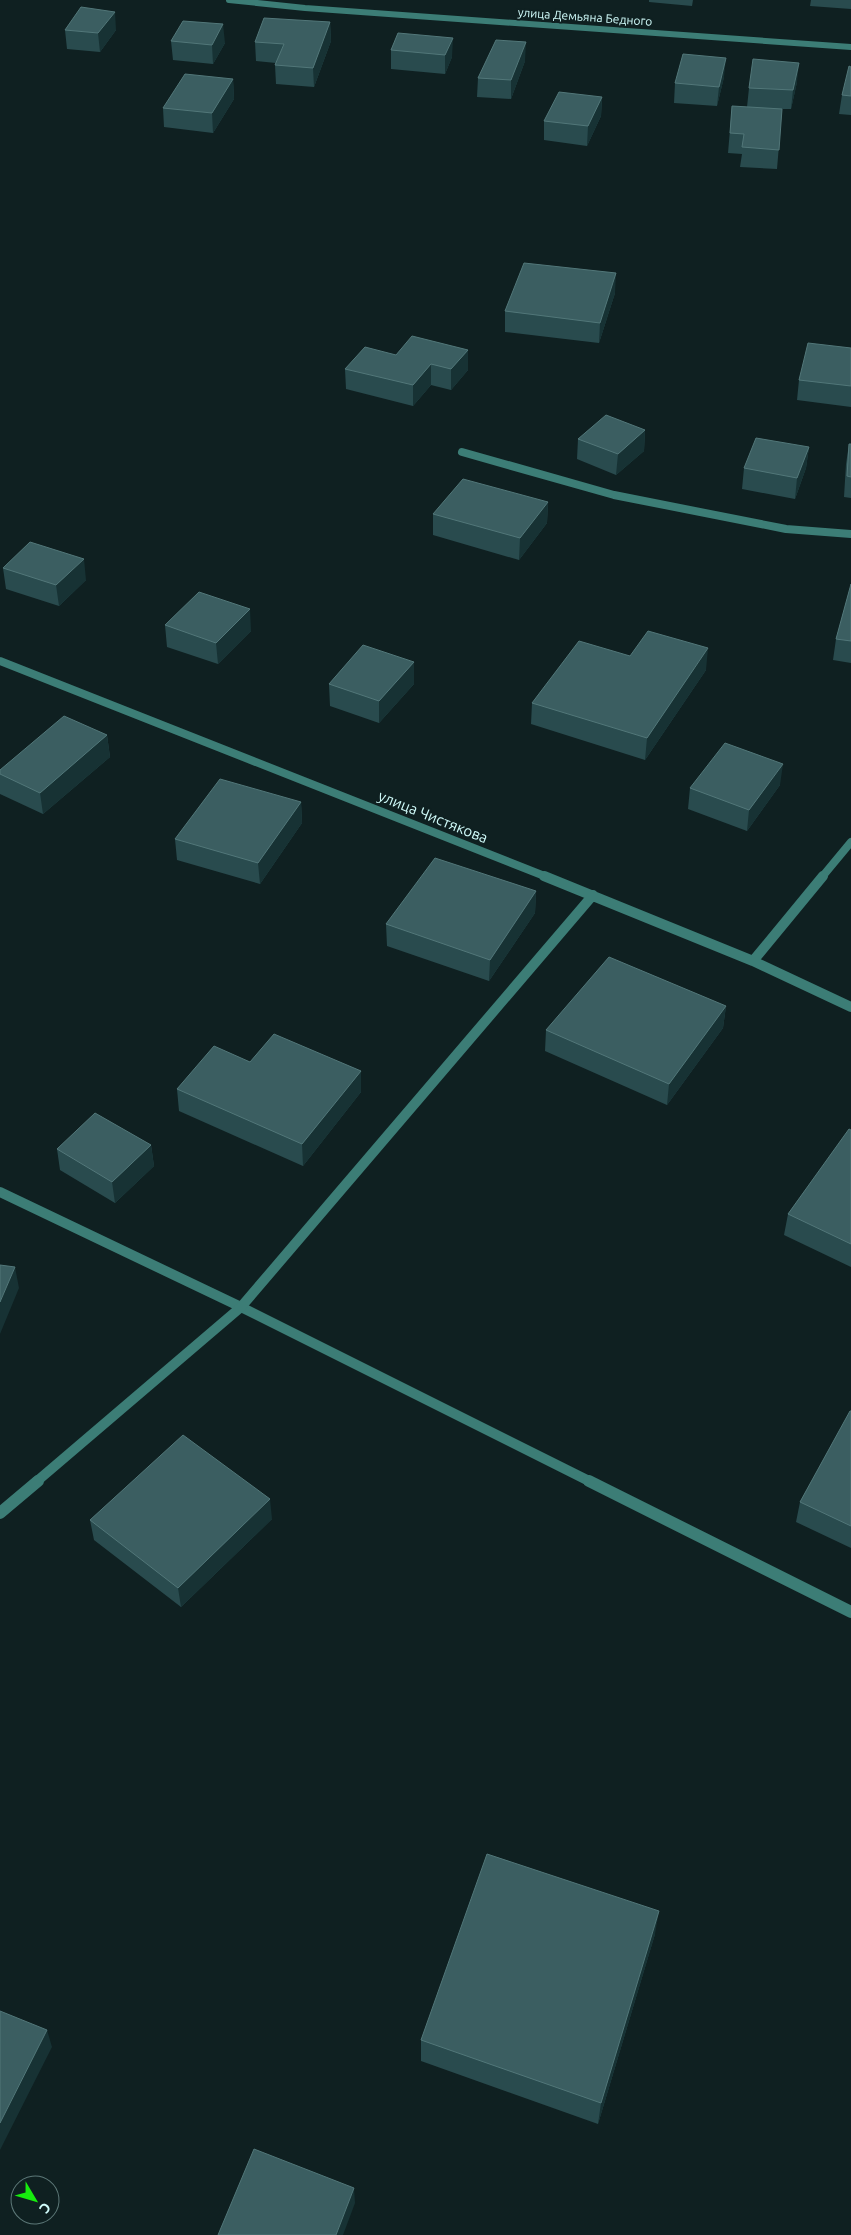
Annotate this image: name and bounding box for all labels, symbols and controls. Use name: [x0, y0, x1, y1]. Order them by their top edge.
street label: улица Демьяна Бедного: [517, 5, 653, 28]
street label: улица Чистякова: [376, 787, 490, 846]
north arrow: [10, 2175, 60, 2225]
text: С: [36, 2200, 54, 2216]

